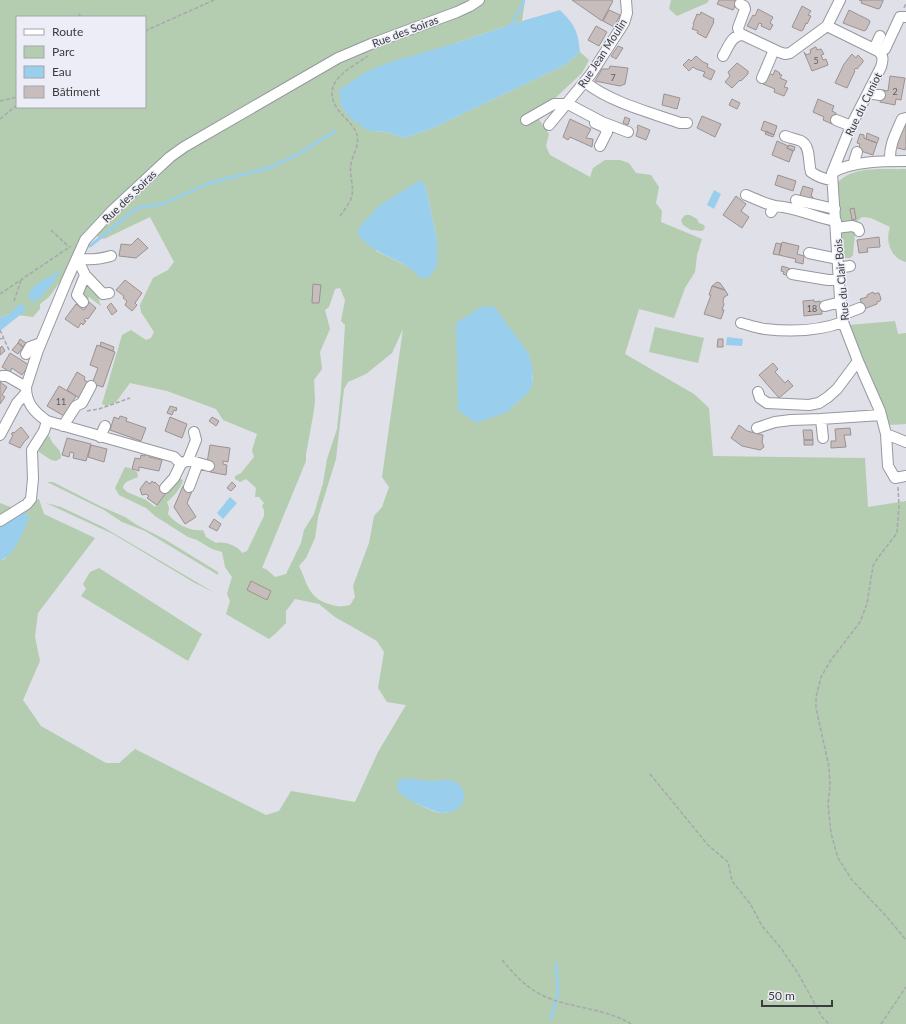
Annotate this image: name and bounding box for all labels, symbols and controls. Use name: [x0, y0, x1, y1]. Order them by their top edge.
street label: Rue des Soiras: [370, 12, 440, 50]
legend: [16, 16, 146, 108]
street label: Rue Jean Moulin: [575, 16, 629, 90]
text: Route: [52, 24, 83, 39]
text: Parc: [52, 44, 75, 59]
house number: 5: [813, 55, 819, 66]
text: Eau: [52, 64, 72, 79]
street label: Rue du Cuniot: [842, 70, 884, 138]
house number: 7: [610, 72, 616, 83]
text: Bâtiment: [52, 84, 101, 99]
house number: 2: [892, 86, 898, 97]
street label: Rue des Soiras: [99, 167, 159, 225]
street label: Rue du Clair Bois: [831, 238, 851, 321]
house number: 18: [807, 303, 817, 314]
house number: 11: [56, 396, 66, 407]
scale bar: [762, 982, 832, 1008]
text: 50 m: [768, 988, 795, 1003]

